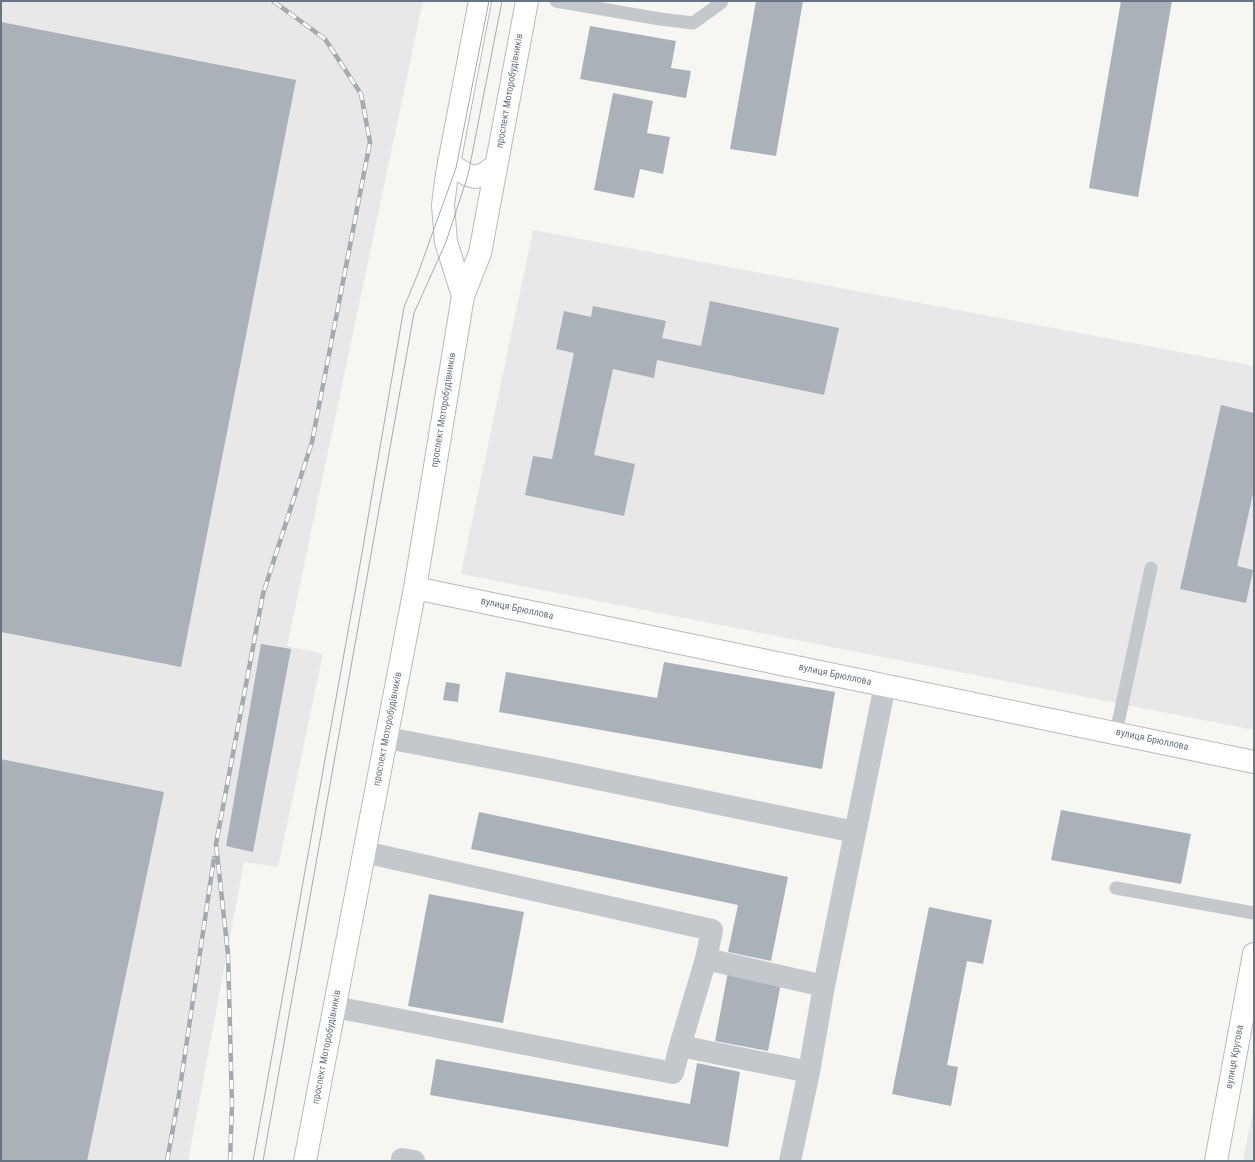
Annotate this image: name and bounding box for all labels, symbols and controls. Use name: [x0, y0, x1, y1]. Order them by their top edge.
street label: проспект Моторобудівників: [494, 33, 526, 149]
street label: проспект Моторобудівників: [429, 352, 459, 468]
street label: вулиця Брюллова: [480, 595, 554, 623]
street label: вулиця Брюллова: [798, 661, 872, 689]
street label: проспект Моторобудівників: [371, 671, 405, 787]
street label: вулиця Брюллова: [1115, 726, 1189, 754]
street label: проспект Моторобудівників: [310, 989, 344, 1105]
street label: вулиця Кругова: [1223, 1024, 1247, 1090]

